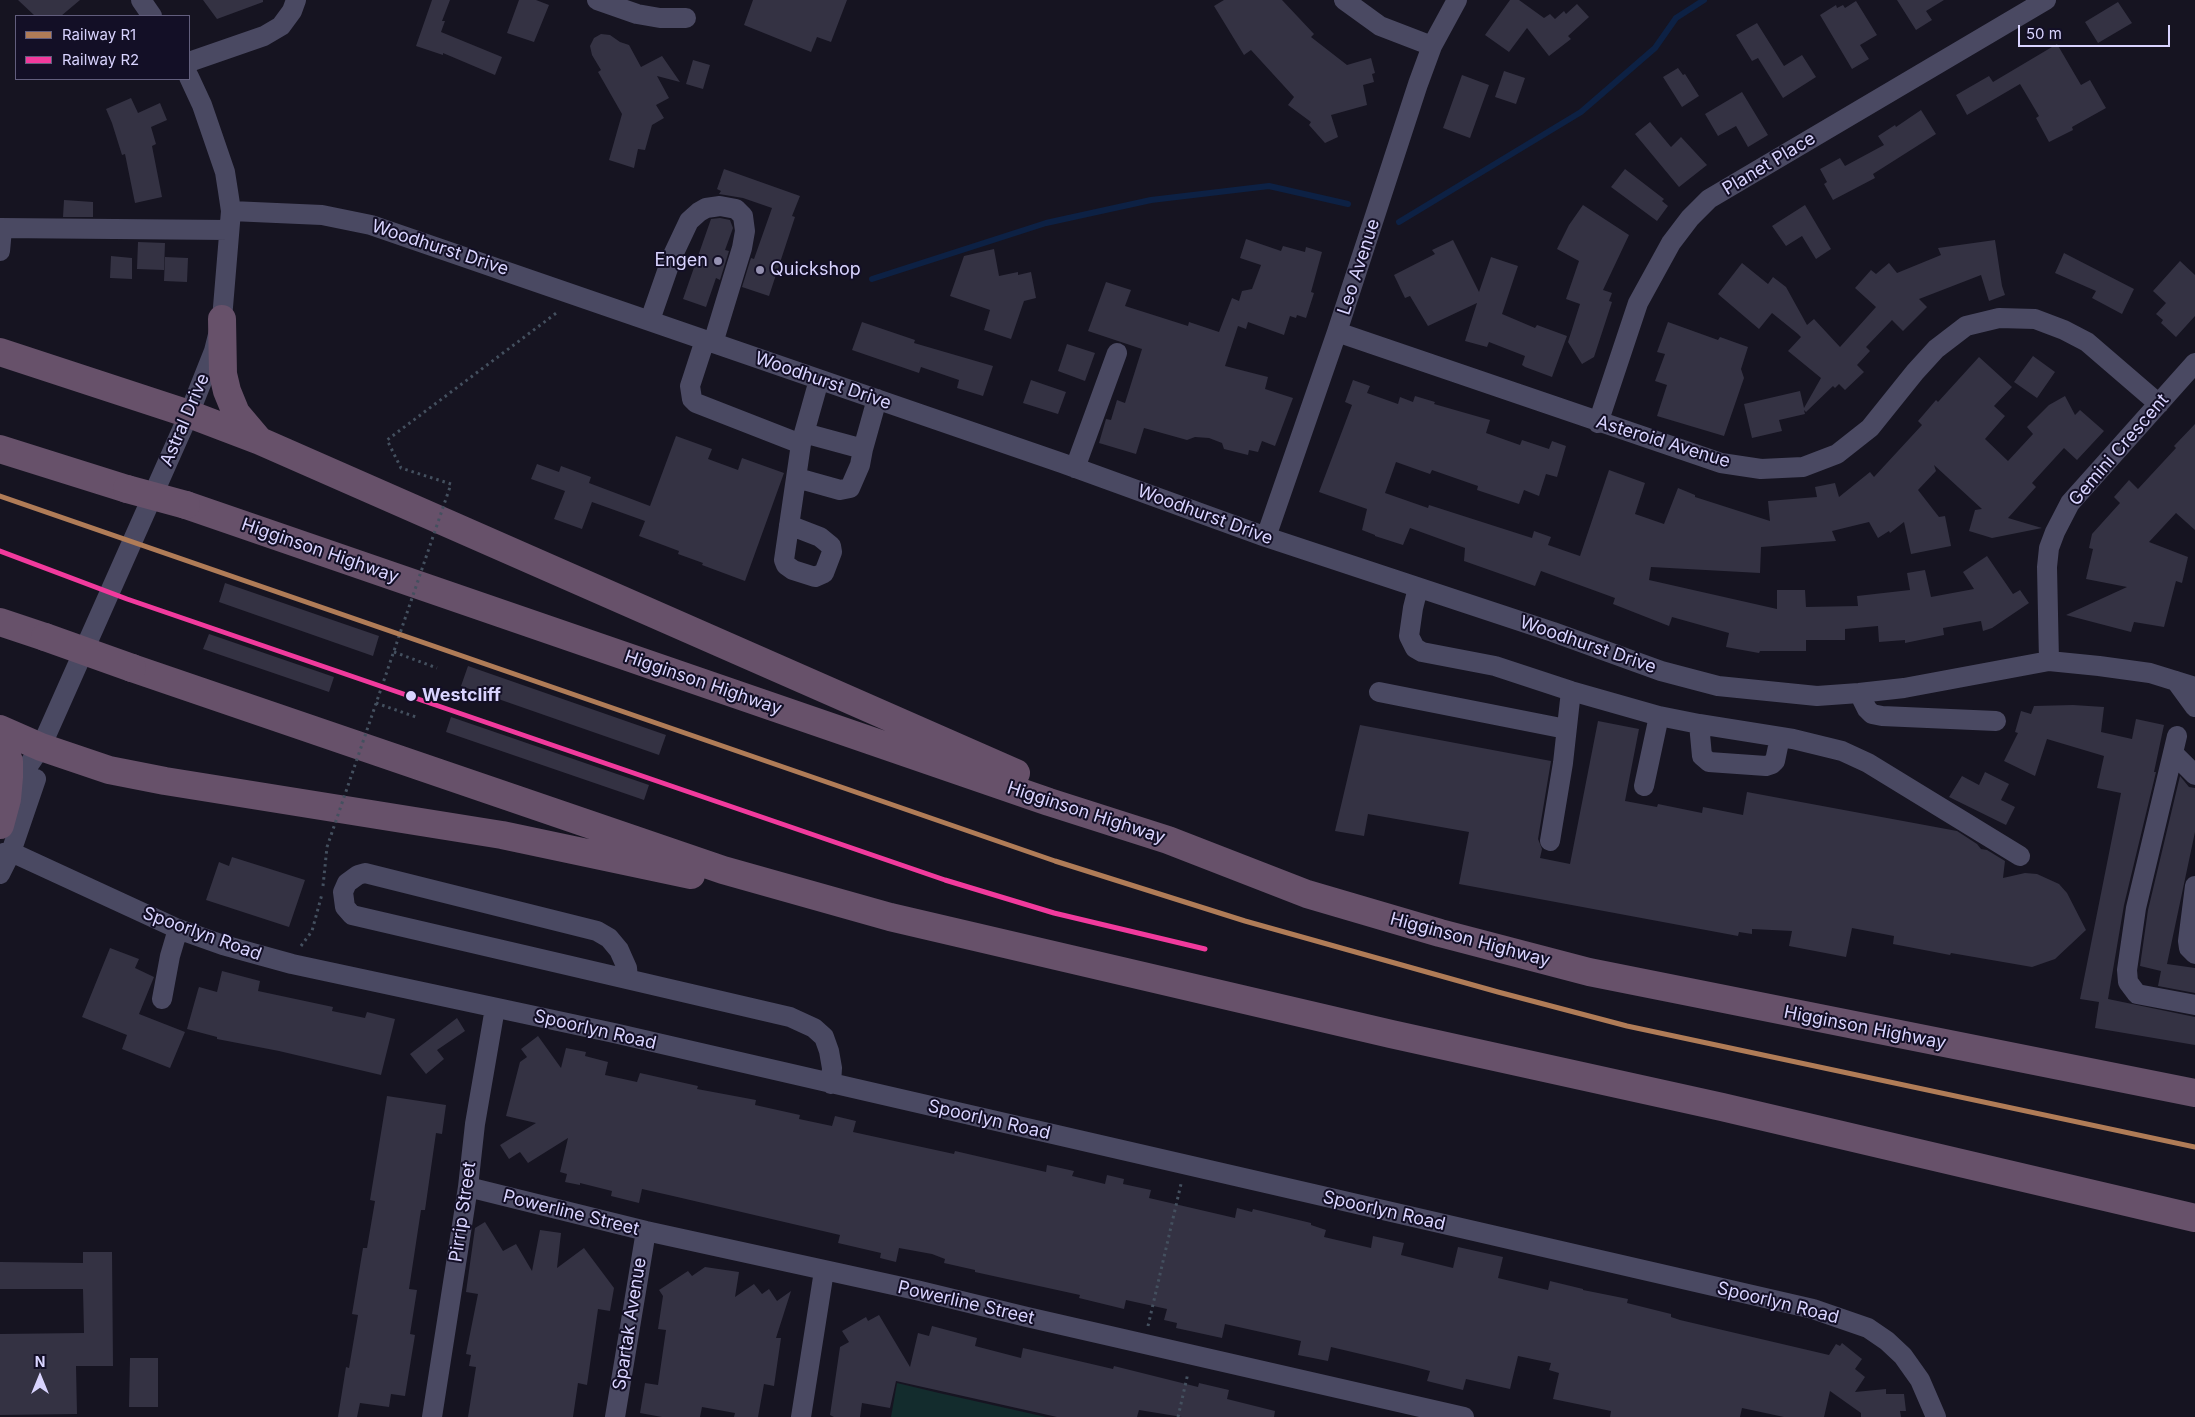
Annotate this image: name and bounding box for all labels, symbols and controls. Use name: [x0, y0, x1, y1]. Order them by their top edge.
legend: [15, 15, 190, 80]
scale bar: [2020, 15, 2172, 47]
text: 50 m: [2026, 24, 2062, 43]
text: Railway R1: [62, 25, 136, 44]
text: Railway R2: [62, 50, 139, 69]
street label: Planet Place: [1719, 128, 1819, 200]
street label: Woodhurst Drive: [369, 216, 511, 280]
street label: Leo Avenue: [1333, 216, 1385, 318]
place label: Engen: [654, 250, 708, 272]
marker: Engen: [712, 255, 724, 267]
place label: Quickshop: [770, 259, 861, 281]
marker: Quickshop: [754, 264, 766, 276]
street label: Woodhurst Drive: [752, 348, 894, 414]
street label: Astral Drive: [156, 370, 214, 470]
street label: Gemini Crescent: [2065, 390, 2173, 510]
street label: Asteroid Avenue: [1593, 411, 1733, 473]
street label: Woodhurst Drive: [1134, 480, 1276, 550]
street label: Higginson Highway: [239, 514, 401, 588]
street label: Woodhurst Drive: [1517, 612, 1659, 678]
street label: Higginson Highway: [622, 646, 784, 720]
place label: Westcliff: [422, 685, 501, 707]
marker: Westcliff: [404, 689, 418, 703]
street label: Higginson Highway: [1004, 777, 1168, 849]
street label: Spoorlyn Road: [140, 902, 264, 966]
street label: Higginson Highway: [1388, 908, 1552, 972]
street label: Higginson Highway: [1782, 1002, 1948, 1054]
street label: Spoorlyn Road: [532, 1005, 658, 1055]
street label: Spoorlyn Road: [926, 1095, 1052, 1145]
street label: Pirrip Street: [445, 1160, 481, 1264]
street label: Powerline Street: [501, 1186, 641, 1240]
street label: Spoorlyn Road: [1321, 1186, 1447, 1236]
street label: Spartak Avenue: [609, 1256, 651, 1392]
street label: Powerline Street: [896, 1277, 1036, 1329]
street label: Spoorlyn Road: [1715, 1277, 1841, 1329]
north arrow: [15, 1352, 65, 1402]
text: N: [35, 1353, 45, 1370]

